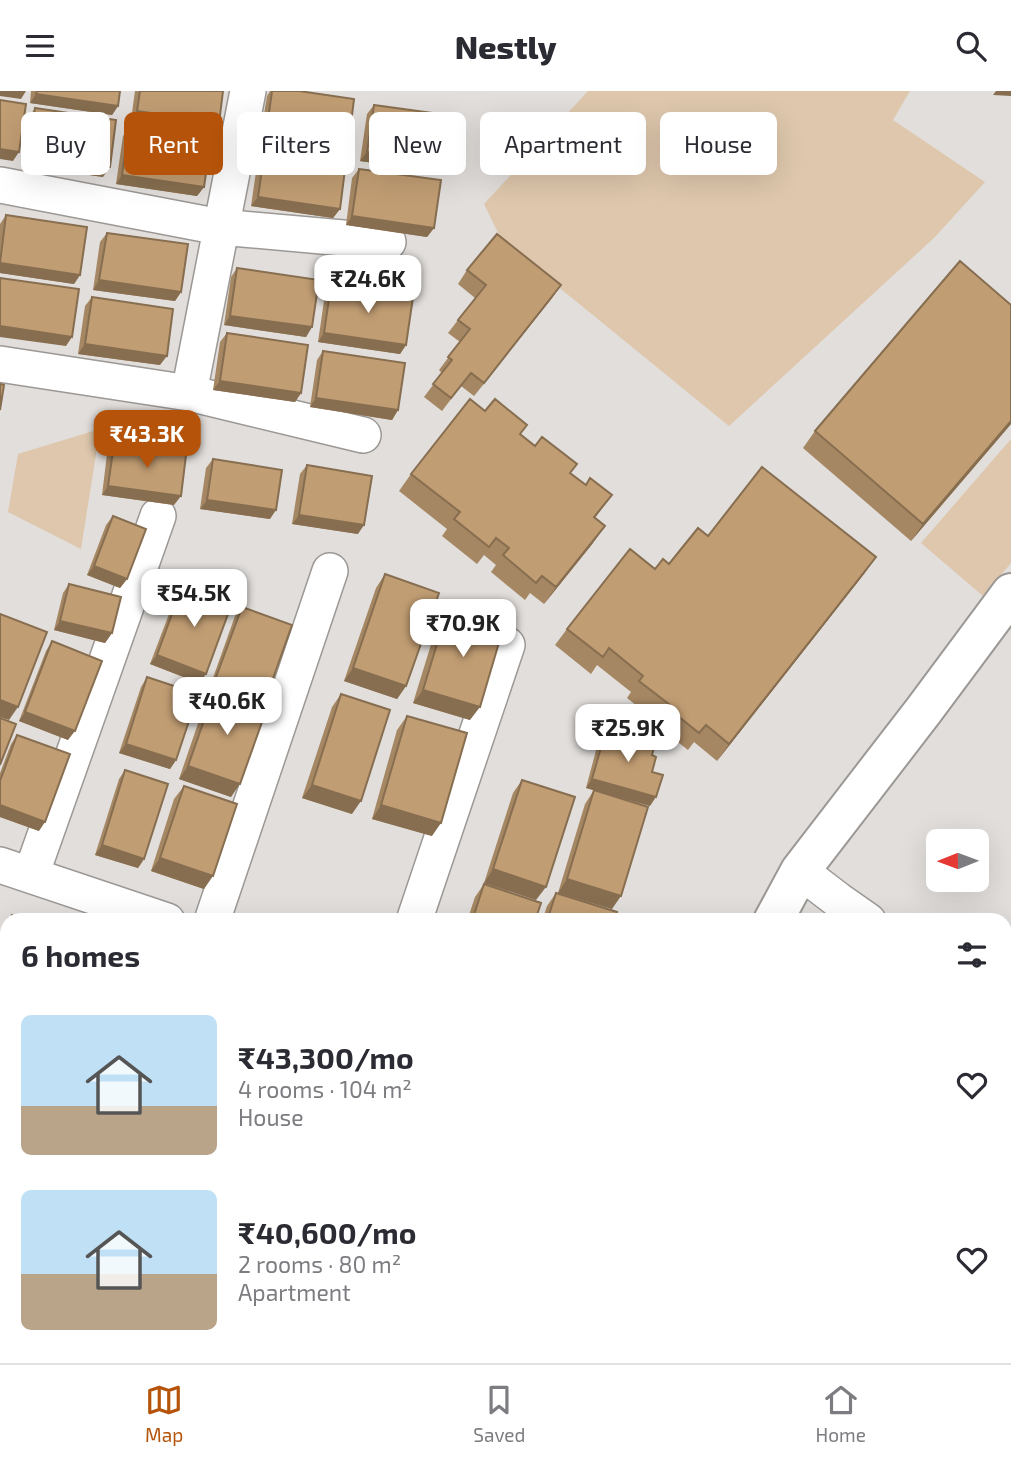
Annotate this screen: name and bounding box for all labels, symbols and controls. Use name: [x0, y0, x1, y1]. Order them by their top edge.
icon: menu: [21, 27, 59, 65]
text: Nestly: [455, 27, 556, 65]
icon: search: [952, 27, 990, 65]
chip: Buy: [21, 112, 110, 175]
chip: Rent: [124, 112, 223, 175]
chip: Filters: [237, 112, 355, 175]
chip: New: [369, 112, 466, 175]
chip: Apartment: [480, 112, 646, 175]
chip: House: [660, 112, 777, 175]
pin: ₹24.6K: [311, 255, 425, 315]
text: ₹24.6K: [330, 264, 406, 292]
pin: ₹43.3K: [90, 411, 204, 470]
text: ₹43.3K: [110, 419, 184, 447]
pin: ₹54.5K: [137, 569, 251, 629]
text: ₹54.5K: [157, 578, 231, 606]
pin: ₹70.9K: [406, 599, 520, 659]
text: ₹70.9K: [426, 608, 500, 636]
pin: ₹40.6K: [170, 677, 284, 737]
text: ₹40.6K: [189, 686, 265, 714]
pin: ₹25.9K: [571, 705, 685, 764]
text: ₹25.9K: [591, 713, 665, 741]
north arrow: [926, 829, 989, 893]
map controls: [926, 829, 989, 892]
icon: filters: [953, 936, 991, 974]
text: 6 homes: [21, 937, 140, 973]
text: ₹43,300/mo: [238, 1039, 414, 1075]
icon: home: [77, 1043, 161, 1127]
icon: heart: [953, 1066, 991, 1104]
text: 4 rooms · 104 m²: [238, 1075, 412, 1103]
text: House: [238, 1103, 304, 1131]
text: ₹40,600/mo: [238, 1214, 416, 1250]
icon: home: [77, 1218, 161, 1302]
icon: heart: [953, 1241, 991, 1279]
text: 2 rooms · 80 m²: [238, 1250, 401, 1278]
text: Apartment: [238, 1278, 351, 1306]
tab: Map: [145, 1381, 183, 1446]
tab: Saved: [473, 1381, 525, 1446]
tab: Home: [816, 1381, 866, 1446]

